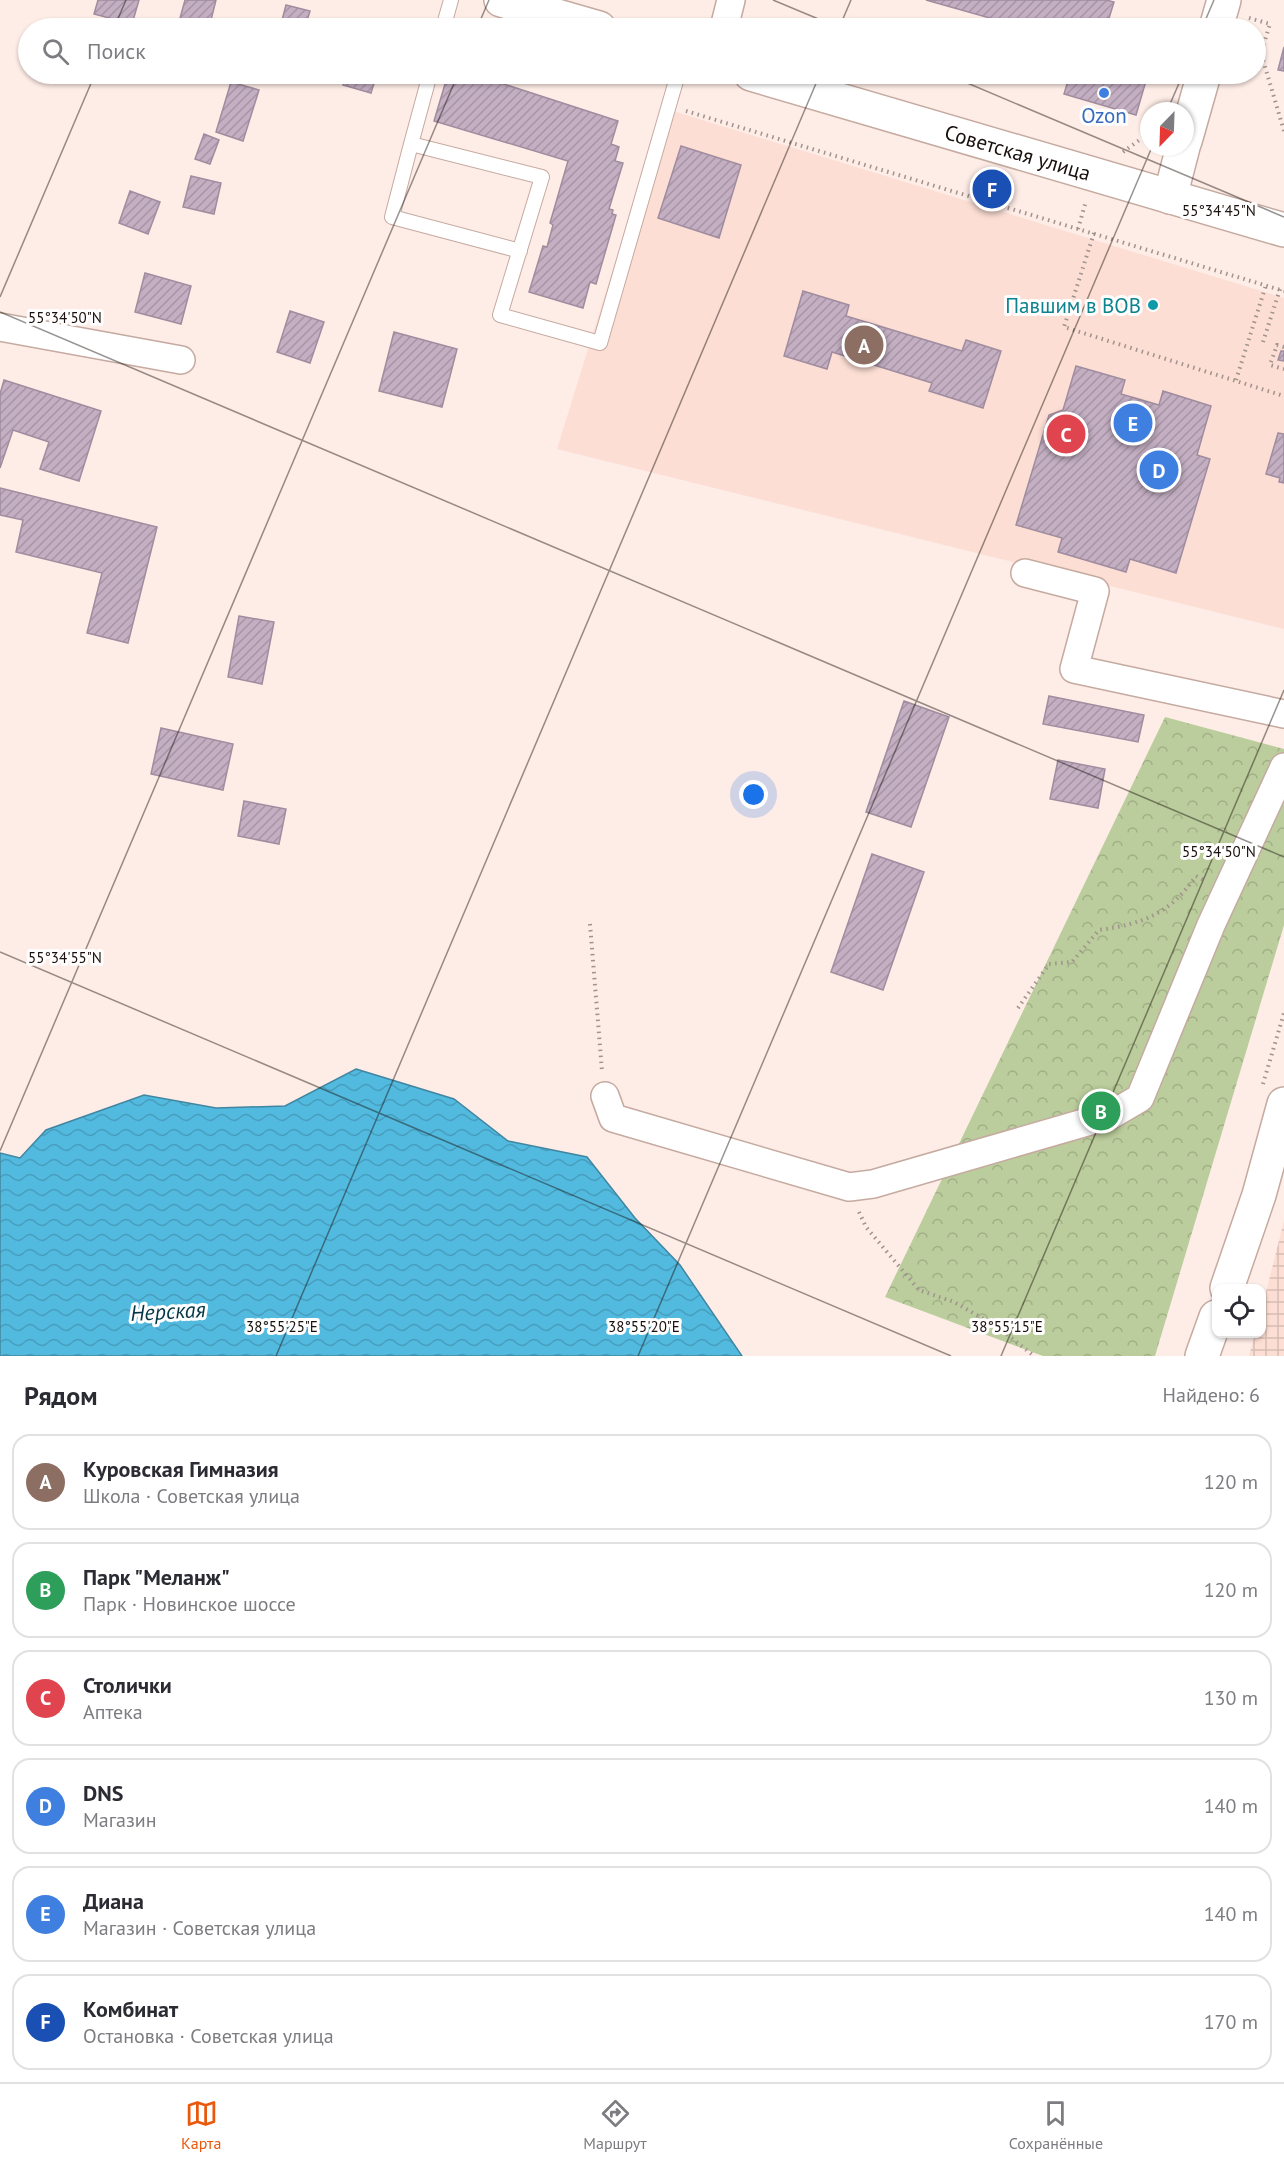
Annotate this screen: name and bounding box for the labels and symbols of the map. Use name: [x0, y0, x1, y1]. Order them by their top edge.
marker: Ozon: [1097, 86, 1111, 100]
place label: Ozon: [1081, 102, 1127, 129]
north arrow: [1140, 102, 1194, 156]
street label: Советская улица: [942, 118, 1094, 186]
pin: F: [972, 166, 1012, 212]
text: 55°34'45"N: [1182, 201, 1256, 220]
place label: Павшим в ВОВ: [1005, 292, 1141, 319]
marker: Павшим в ВОВ: [1146, 298, 1160, 312]
text: 55°34'50"N: [28, 308, 102, 327]
pin: A: [844, 322, 884, 368]
pin: E: [1114, 400, 1152, 446]
pin: C: [1046, 412, 1086, 456]
pin: D: [1140, 448, 1178, 492]
your location: [739, 780, 768, 809]
text: 55°34'50"N: [1182, 842, 1256, 861]
text: 55°34'55"N: [28, 948, 102, 967]
pin: B: [1082, 1088, 1120, 1134]
water label: Нерская: [130, 1295, 206, 1327]
text: 38°55'25"E: [246, 1317, 318, 1336]
text: 38°55'20"E: [608, 1317, 680, 1336]
text: 38°55'15"E: [971, 1317, 1043, 1336]

